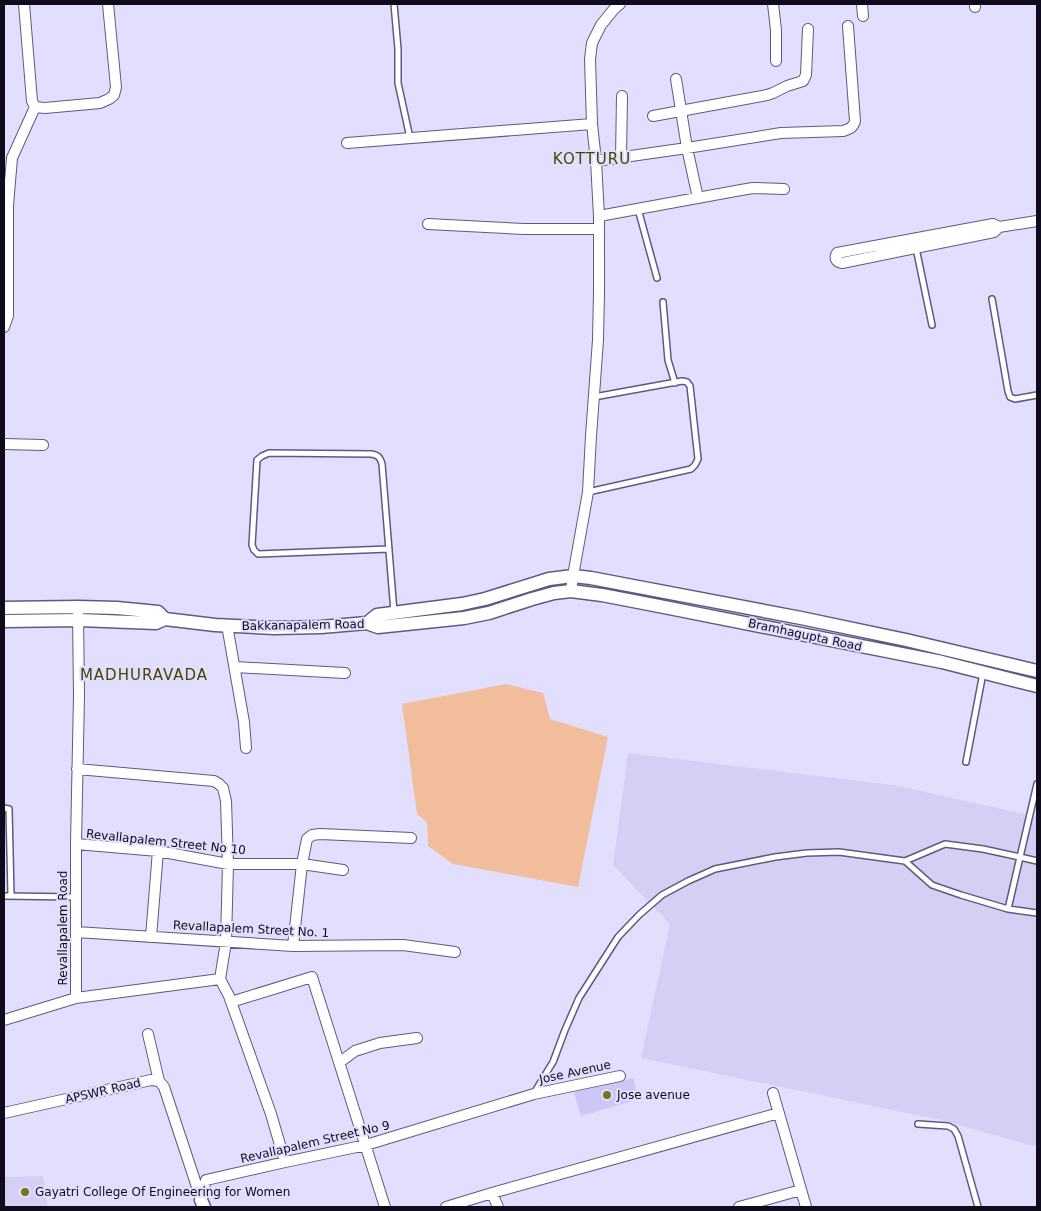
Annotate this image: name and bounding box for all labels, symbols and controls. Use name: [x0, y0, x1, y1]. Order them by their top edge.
district label: KOTTURU: [553, 150, 631, 168]
street label: Bramhagupta Road: [747, 616, 863, 654]
street label: Bakkanapalem Road: [241, 617, 365, 633]
district label: MADHURAVADA: [80, 666, 208, 684]
street label: Revallapalem Street No 10: [85, 827, 247, 857]
street label: Revallapalem Road: [56, 871, 70, 985]
street label: Revallapalem Street No. 1: [172, 918, 330, 940]
street label: Jose Avenue: [537, 1058, 612, 1087]
street label: APSWR Road: [64, 1075, 142, 1107]
place label: Jose avenue: [616, 1088, 690, 1102]
marker: Jose avenue: [601, 1089, 613, 1101]
street label: Revallapalem Street No 9: [239, 1118, 391, 1166]
place label: Gayatri College Of Engineering for Women: [35, 1185, 290, 1199]
marker: Gayatri College Of Engineering for Women: [19, 1186, 31, 1198]

